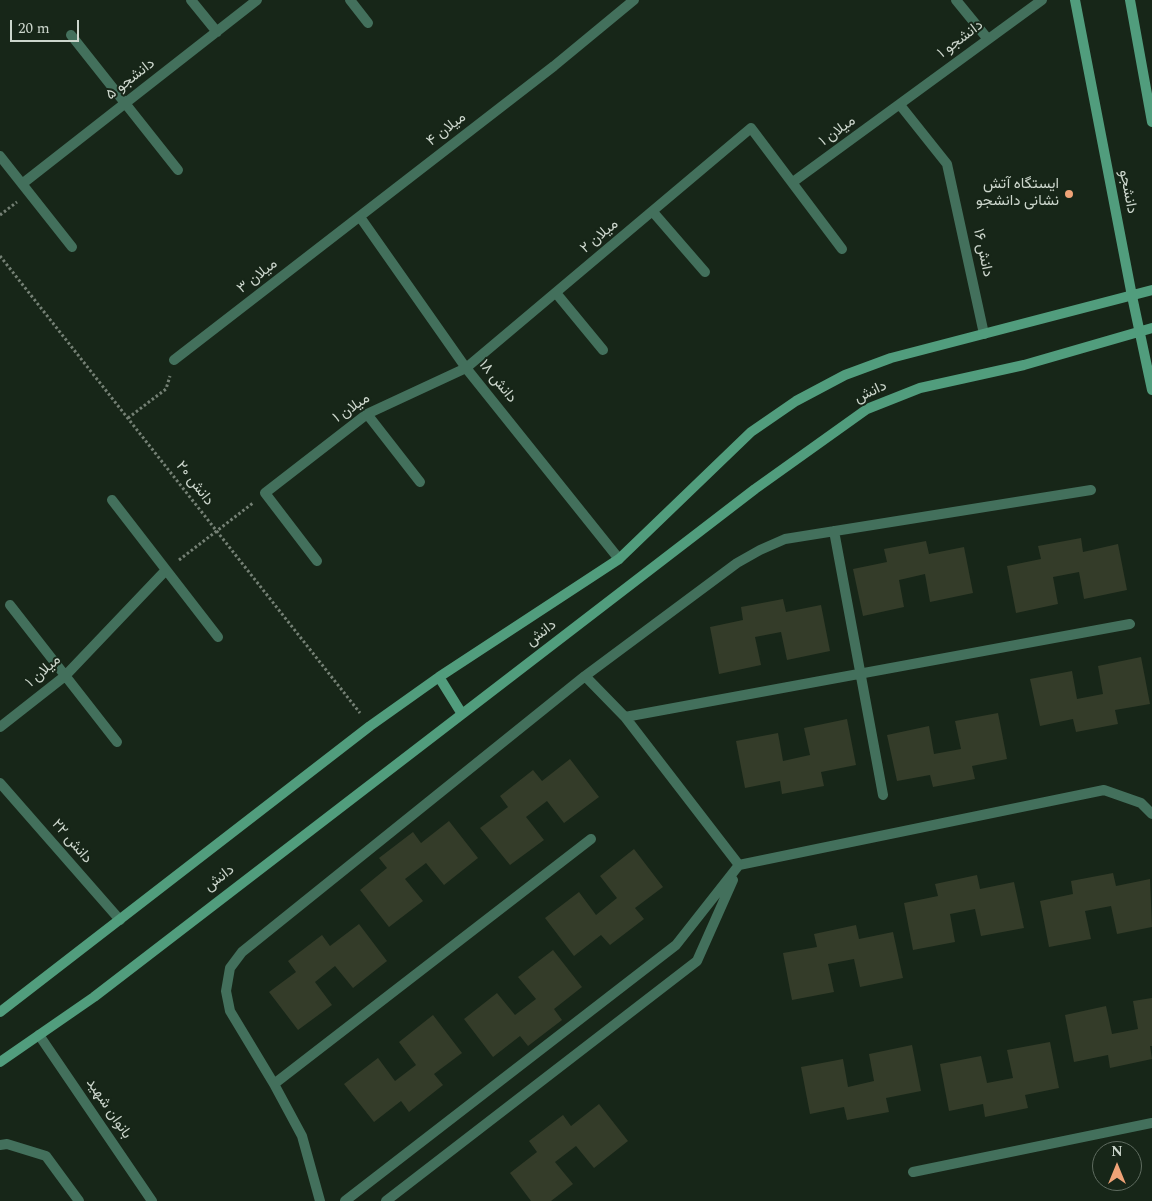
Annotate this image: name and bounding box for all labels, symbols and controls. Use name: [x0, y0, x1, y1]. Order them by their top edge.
scale bar: [12, 10, 81, 42]
text: 20 m: [18, 17, 50, 40]
street label: دانشجو ۱: [935, 17, 987, 63]
street label: دانشجو ۵: [103, 55, 159, 105]
street label: میلان ۴: [424, 109, 470, 151]
street label: میلان ۱: [816, 113, 860, 151]
street label: دانشجو: [1114, 168, 1140, 216]
place label: ایستگاه آتش نشانی دانشجو: [976, 176, 1059, 211]
marker: ایستگاه آتش نشانی دانشجو: [1063, 188, 1075, 200]
street label: میلان ۲: [577, 216, 623, 258]
street label: دانش ۱۶: [968, 227, 996, 279]
street label: میلان ۳: [234, 256, 282, 298]
street label: دانش ۱۸: [474, 357, 520, 407]
street label: دانش: [852, 378, 890, 408]
street label: میلان ۱: [330, 390, 374, 428]
street label: دانش ۲۰: [171, 458, 217, 510]
street label: دانش: [523, 617, 561, 651]
street label: میلان ۱: [23, 652, 65, 692]
street label: دانش ۲۲: [47, 816, 95, 868]
street label: دانش: [201, 862, 239, 896]
street label: بانوان شهید: [81, 1075, 135, 1143]
north arrow: [1092, 1141, 1142, 1191]
text: N: [1111, 1141, 1123, 1162]

